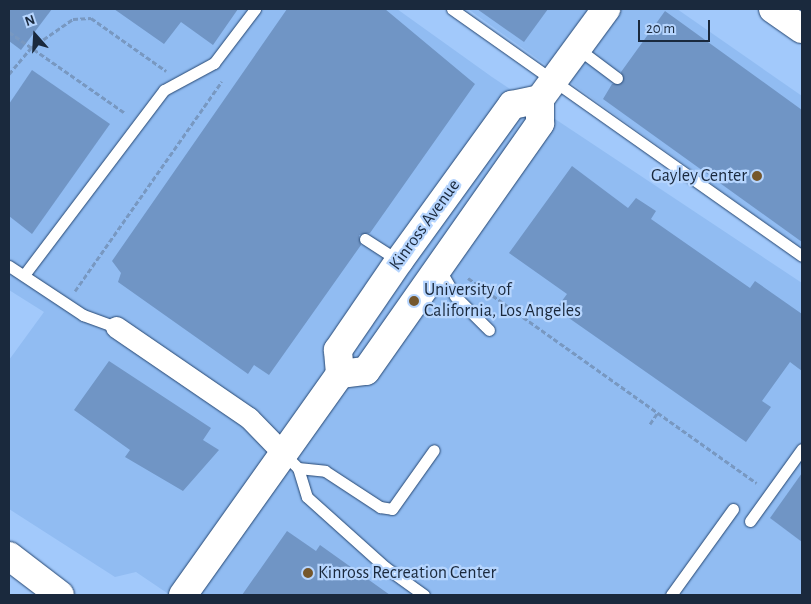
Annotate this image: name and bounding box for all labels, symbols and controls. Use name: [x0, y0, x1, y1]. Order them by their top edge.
north arrow: [10, 10, 60, 60]
scale bar: [641, 10, 714, 42]
text: N: [23, 13, 37, 29]
text: 20 m: [646, 21, 675, 36]
place label: Gayley Center: [651, 165, 747, 187]
marker: Gayley Center: [751, 170, 763, 182]
street label: Kinross Avenue: [385, 175, 465, 275]
place label: University of California, Los Angeles: [424, 280, 581, 322]
marker: University of California, Los Angeles: [408, 295, 420, 307]
place label: Kinross Recreation Center: [318, 562, 496, 584]
marker: Kinross Recreation Center: [302, 567, 314, 579]

